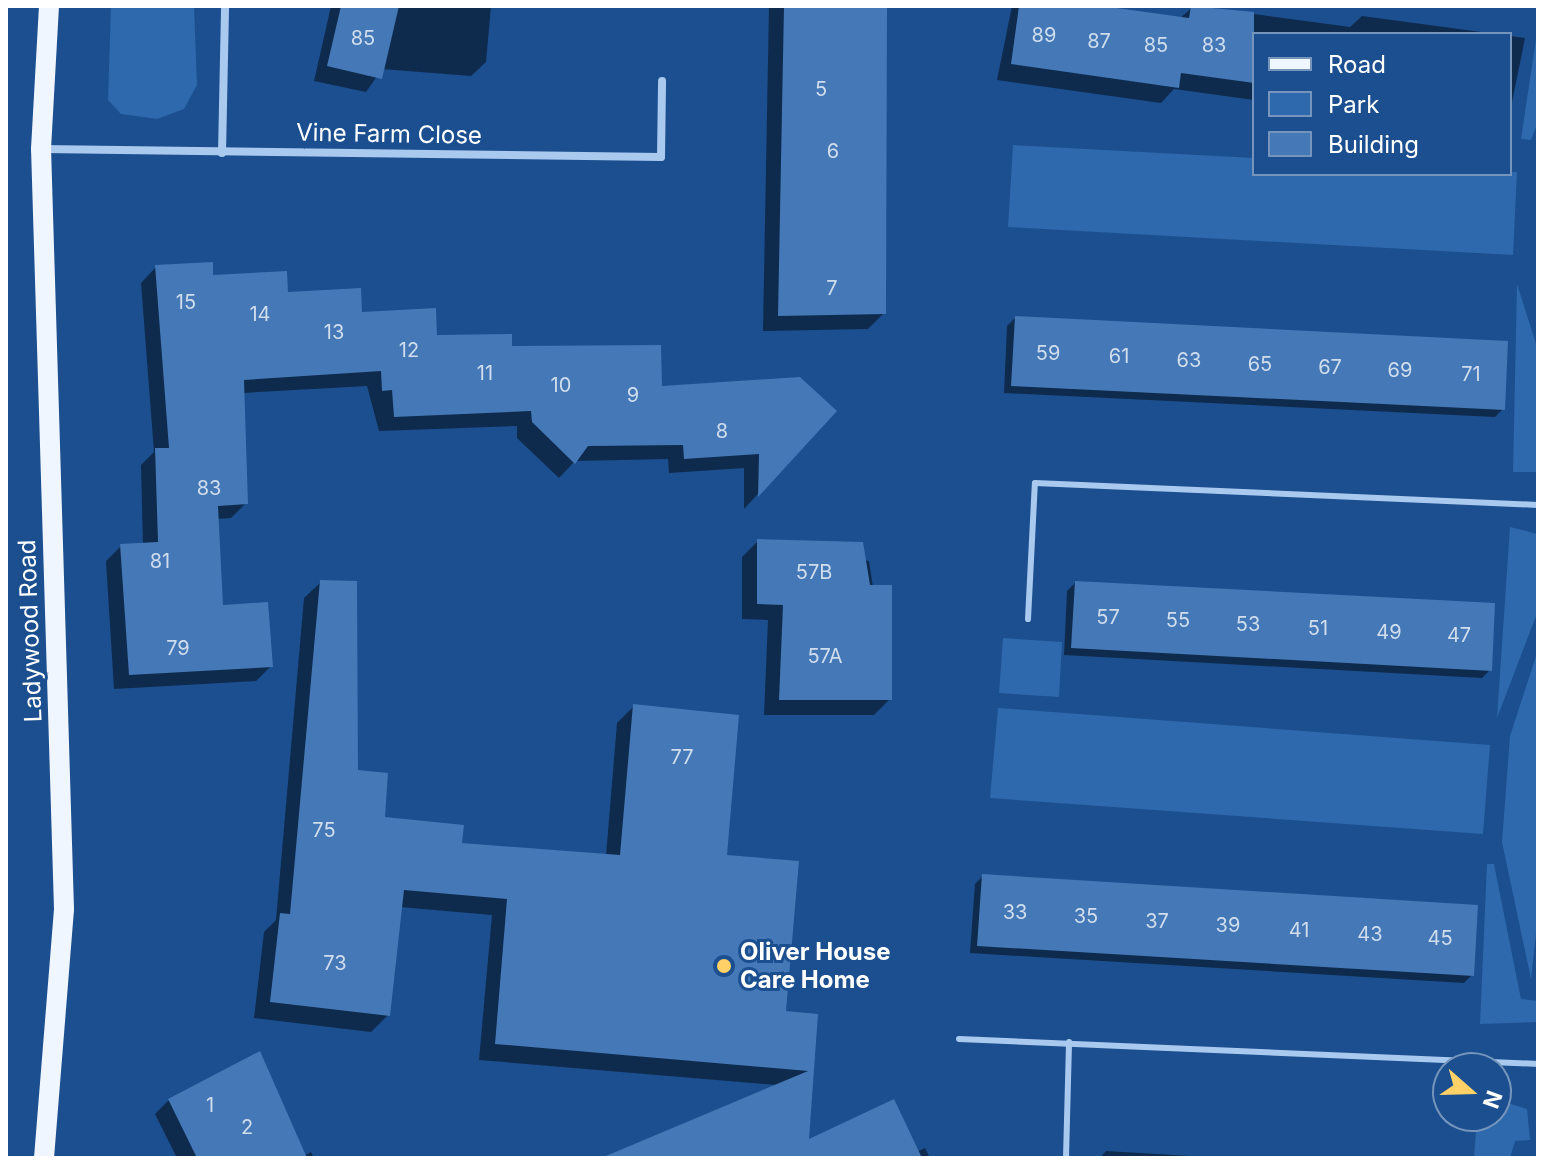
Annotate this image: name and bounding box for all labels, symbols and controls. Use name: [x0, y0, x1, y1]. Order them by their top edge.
house number: 89: [1032, 23, 1056, 47]
house number: 85: [351, 26, 375, 50]
house number: 87: [1087, 29, 1111, 53]
legend: [1252, 32, 1512, 176]
house number: 85: [1144, 33, 1168, 57]
house number: 83: [1202, 33, 1226, 57]
text: Road: [1328, 50, 1386, 79]
house number: 5: [815, 77, 827, 101]
text: Park: [1328, 90, 1379, 119]
street label: Vine Farm Close: [296, 118, 482, 150]
text: Building: [1328, 130, 1419, 159]
house number: 6: [827, 139, 839, 163]
house number: 7: [826, 276, 838, 300]
house number: 15: [176, 290, 196, 314]
house number: 14: [249, 302, 271, 326]
house number: 13: [324, 320, 344, 344]
house number: 12: [399, 338, 419, 362]
house number: 59: [1036, 341, 1060, 365]
house number: 61: [1109, 344, 1129, 368]
house number: 63: [1177, 348, 1201, 372]
house number: 65: [1248, 352, 1272, 376]
house number: 67: [1318, 355, 1342, 379]
house number: 69: [1388, 358, 1412, 382]
house number: 11: [477, 361, 493, 385]
house number: 71: [1461, 362, 1481, 386]
house number: 10: [551, 373, 571, 397]
house number: 9: [627, 383, 639, 407]
house number: 8: [716, 419, 728, 443]
house number: 83: [197, 476, 221, 500]
street label: Ladywood Road: [12, 539, 48, 723]
house number: 81: [150, 549, 170, 573]
house number: 57B: [796, 560, 832, 584]
house number: 57: [1096, 605, 1120, 629]
house number: 55: [1166, 608, 1190, 632]
house number: 53: [1236, 612, 1260, 636]
house number: 51: [1308, 616, 1328, 640]
house number: 49: [1376, 620, 1402, 644]
house number: 47: [1447, 623, 1471, 647]
house number: 79: [166, 636, 190, 660]
house number: 57A: [807, 644, 843, 668]
house number: 77: [670, 745, 694, 769]
house number: 75: [312, 818, 336, 842]
house number: 33: [1003, 900, 1027, 924]
house number: 35: [1074, 904, 1098, 928]
house number: 37: [1145, 909, 1169, 933]
house number: 39: [1216, 913, 1240, 937]
house number: 41: [1289, 918, 1309, 942]
house number: 43: [1357, 922, 1383, 946]
house number: 45: [1427, 926, 1453, 950]
place label: Oliver House Care Home: [740, 938, 891, 994]
house number: 73: [323, 951, 347, 975]
marker: Oliver House Care Home: [715, 957, 733, 975]
north arrow: [1432, 1052, 1512, 1132]
text: N: [1478, 1087, 1508, 1112]
house number: 1: [206, 1093, 214, 1117]
house number: 2: [241, 1115, 253, 1139]

